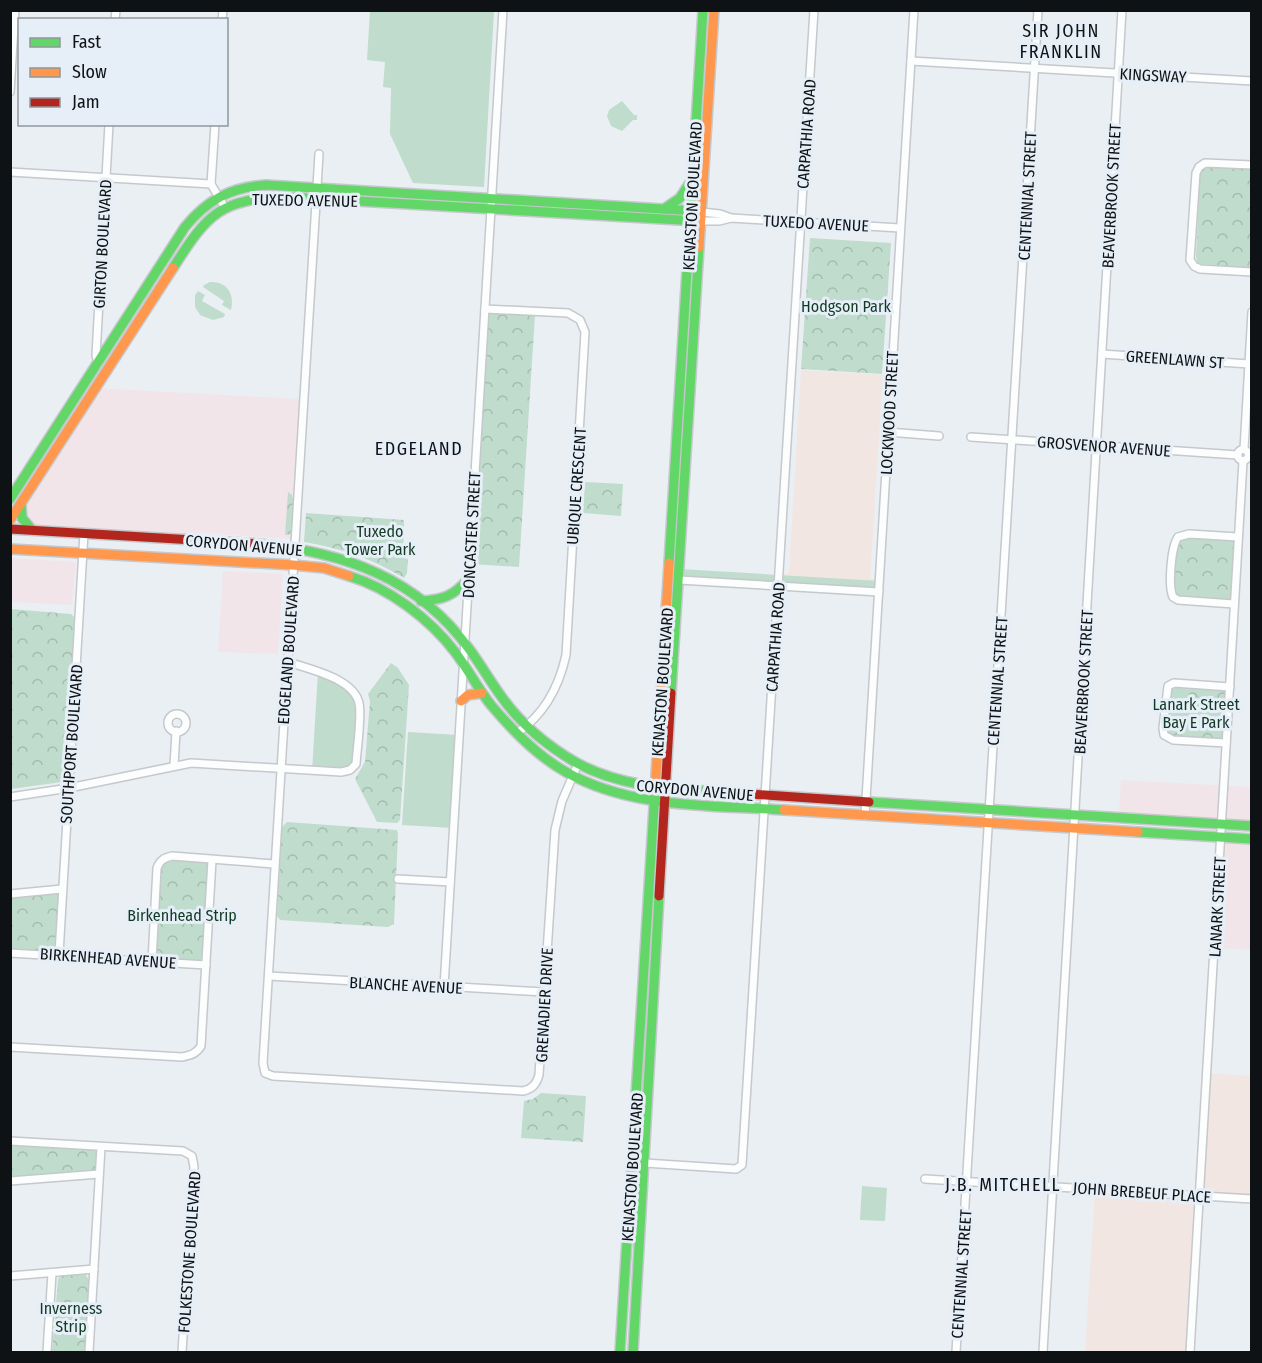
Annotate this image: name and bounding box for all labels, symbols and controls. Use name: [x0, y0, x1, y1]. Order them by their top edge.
legend: [18, 18, 228, 126]
district label: SIR JOHN FRANKLIN: [1019, 20, 1103, 63]
text: Fast: [72, 31, 101, 53]
text: Slow: [72, 61, 107, 83]
street label: KINGSWAY: [1119, 64, 1187, 87]
street label: CARPATHIA ROAD: [793, 79, 820, 190]
text: Jam: [72, 91, 100, 113]
street label: KENASTON BOULEVARD: [679, 121, 706, 271]
street label: BEAVERBROOK STREET: [1098, 123, 1125, 269]
street label: CENTENNIAL STREET: [1015, 130, 1040, 261]
street label: GIRTON BOULEVARD: [90, 179, 115, 309]
street label: TUXEDO AVENUE: [252, 190, 358, 211]
street label: TUXEDO AVENUE: [763, 211, 869, 236]
park label: Hodgson Park: [801, 297, 892, 316]
street label: GREENLAWN ST: [1125, 347, 1225, 372]
street label: LOCKWOOD STREET: [877, 350, 902, 476]
street label: UBIQUE CRESCENT: [563, 426, 590, 546]
street label: GROSVENOR AVENUE: [1037, 432, 1171, 461]
district label: EDGELAND: [375, 438, 463, 460]
street label: DONCASTER STREET: [459, 471, 484, 599]
park label: Tuxedo Tower Park: [344, 522, 416, 559]
street label: CORYDON AVENUE: [185, 531, 303, 560]
street label: EDGELAND BOULEVARD: [274, 575, 303, 725]
street label: CARPATHIA ROAD: [762, 582, 789, 693]
street label: KENASTON BOULEVARD: [648, 607, 677, 757]
street label: BEAVERBROOK STREET: [1070, 609, 1097, 755]
street label: CENTENNIAL STREET: [984, 615, 1012, 746]
street label: SOUTHPORT BOULEVARD: [56, 664, 87, 824]
park label: Lanark Street Bay E Park: [1152, 695, 1240, 732]
street label: CORYDON AVENUE: [636, 776, 754, 805]
street label: LANARK STREET: [1205, 856, 1230, 958]
park label: Birkenhead Strip: [127, 906, 237, 925]
street label: BIRKENHEAD AVENUE: [39, 944, 177, 973]
street label: GRENADIER DRIVE: [532, 947, 557, 1063]
street label: BLANCHE AVENUE: [349, 973, 463, 998]
street label: KENASTON BOULEVARD: [618, 1092, 647, 1242]
street label: FOLKESTONE BOULEVARD: [174, 1170, 205, 1334]
district label: J.B. MITCHELL: [945, 1174, 1061, 1196]
street label: JOHN BREBEUF PLACE: [1072, 1178, 1212, 1207]
street label: CENTENNIAL STREET: [948, 1208, 976, 1339]
park label: Inverness Strip: [40, 1299, 103, 1336]

